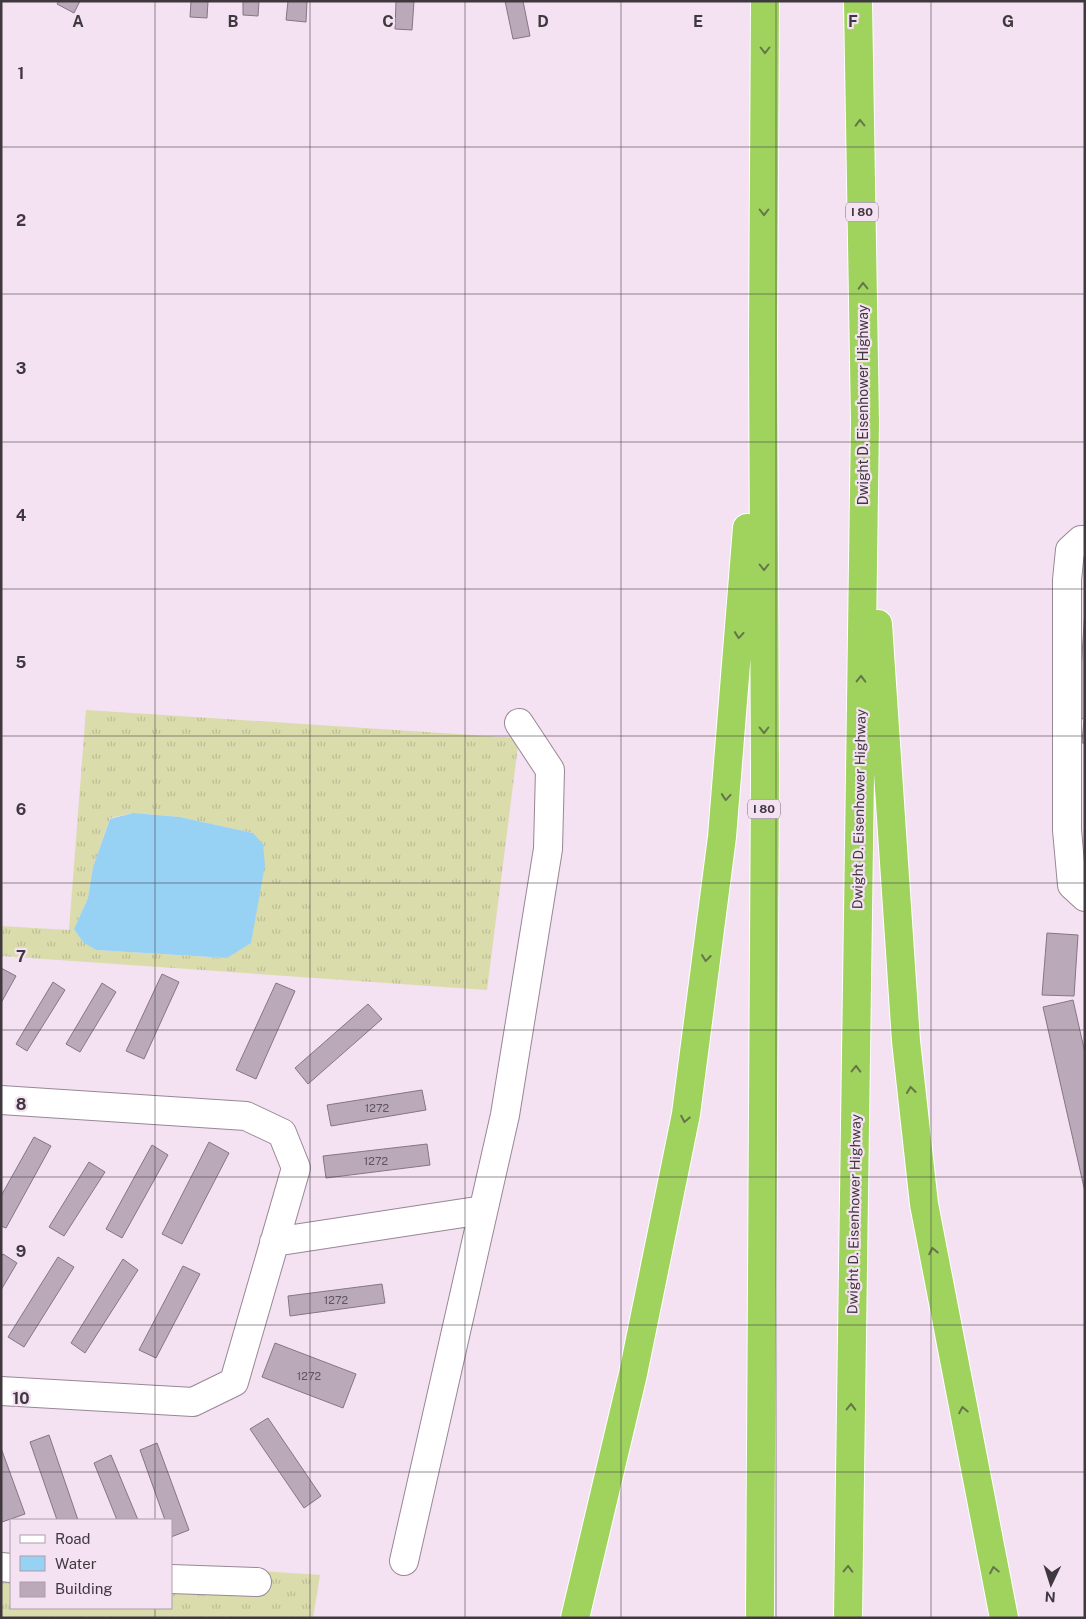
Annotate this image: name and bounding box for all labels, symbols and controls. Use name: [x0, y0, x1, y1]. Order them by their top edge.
text: A: [72, 12, 84, 31]
text: B: [228, 12, 239, 31]
text: C: [382, 12, 394, 31]
text: D: [537, 12, 549, 31]
text: E: [693, 12, 703, 31]
text: F: [848, 12, 858, 31]
text: G: [1002, 12, 1014, 31]
one-way arrow: [760, 46, 770, 54]
text: 1: [18, 64, 24, 83]
one-way arrow: [855, 119, 865, 127]
road number: I 80: [846, 202, 878, 222]
one-way arrow: [758, 209, 769, 217]
text: 2: [16, 211, 26, 230]
one-way arrow: [858, 282, 868, 290]
street label: Dwight D. Eisenhower Highway: [855, 304, 871, 505]
text: 3: [16, 359, 26, 378]
text: 4: [16, 506, 27, 525]
one-way arrow: [759, 564, 769, 572]
one-way arrow: [733, 631, 744, 639]
text: 5: [16, 653, 27, 672]
one-way arrow: [856, 675, 867, 683]
street label: Dwight D. Eisenhower Highway: [849, 708, 869, 909]
one-way arrow: [759, 726, 769, 734]
one-way arrow: [720, 793, 731, 801]
text: 6: [16, 800, 26, 819]
road number: I 80: [748, 800, 780, 819]
text: 7: [16, 947, 26, 966]
one-way arrow: [701, 955, 712, 963]
one-way arrow: [851, 1065, 861, 1072]
one-way arrow: [906, 1085, 917, 1093]
text: 8: [16, 1095, 27, 1114]
house number: 1272: [365, 1102, 390, 1114]
street label: Dwight D. Eisenhower Highway: [844, 1113, 864, 1314]
one-way arrow: [680, 1115, 690, 1124]
house number: 1272: [364, 1155, 389, 1167]
text: 9: [16, 1242, 26, 1261]
one-way arrow: [928, 1246, 939, 1255]
house number: 1272: [324, 1294, 349, 1306]
house number: 1272: [297, 1370, 322, 1382]
text: 10: [12, 1389, 30, 1408]
one-way arrow: [846, 1402, 856, 1410]
one-way arrow: [958, 1406, 968, 1415]
legend: [10, 1519, 172, 1609]
text: Road: [55, 1530, 91, 1547]
text: Water: [55, 1555, 97, 1572]
north arrow: [1026, 1559, 1076, 1609]
one-way arrow: [843, 1565, 853, 1572]
one-way arrow: [989, 1566, 1000, 1574]
text: Building: [55, 1580, 113, 1597]
text: N: [1044, 1589, 1056, 1605]

